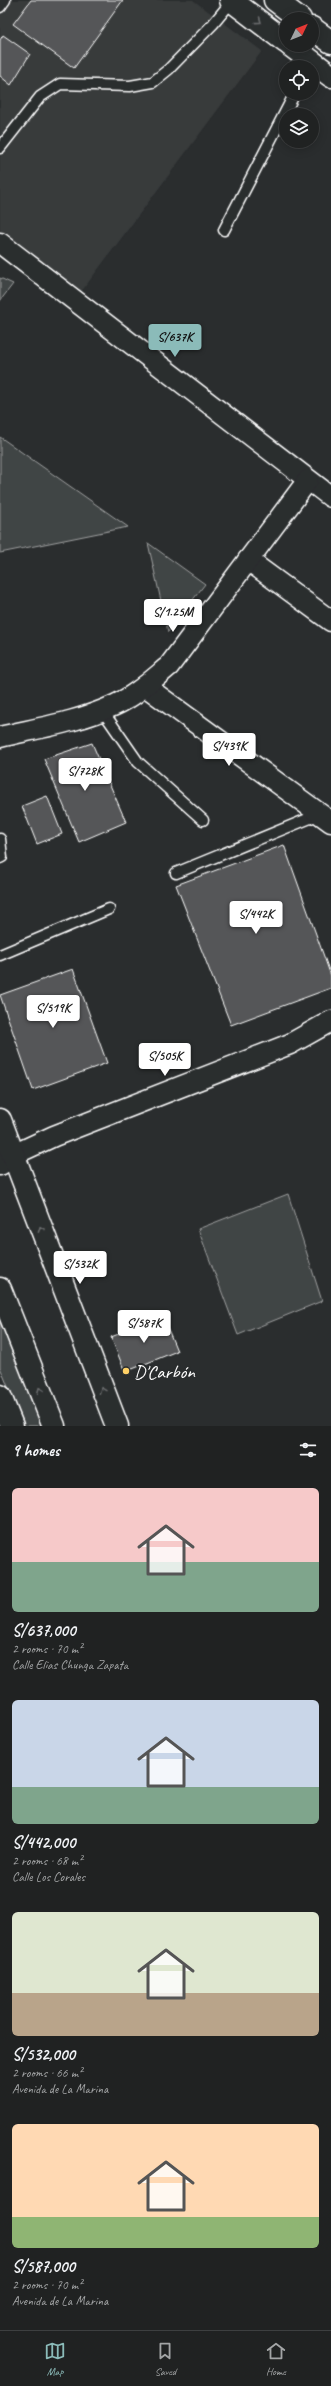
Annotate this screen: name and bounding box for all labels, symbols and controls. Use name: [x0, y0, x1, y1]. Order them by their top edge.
north arrow: [279, 12, 319, 52]
map controls: [279, 12, 319, 148]
one-way arrow: [254, 16, 261, 23]
button: locate: [279, 60, 319, 100]
button: layers: [279, 108, 319, 148]
pin: S/637K: [142, 324, 208, 358]
text: S/637K: [157, 329, 193, 345]
pin: S/1.25M: [136, 599, 210, 633]
text: S/1.25M: [153, 604, 193, 620]
pin: S/439K: [196, 733, 262, 767]
text: S/439K: [212, 738, 246, 754]
pin: S/728K: [52, 758, 118, 792]
text: S/728K: [68, 763, 102, 779]
pin: S/442K: [223, 901, 289, 935]
text: S/442K: [239, 906, 273, 922]
pin: S/519K: [20, 995, 86, 1029]
text: S/519K: [36, 1000, 70, 1016]
pin: S/505K: [132, 1043, 198, 1077]
text: S/505K: [148, 1048, 182, 1064]
one-way arrow: [37, 1226, 45, 1233]
pin: S/532K: [47, 1251, 113, 1285]
text: S/532K: [63, 1256, 97, 1272]
pin: S/587K: [111, 1310, 177, 1344]
text: S/587K: [127, 1315, 161, 1331]
place label: D'Carbón: [134, 1360, 195, 1384]
marker: D'Carbón: [121, 1366, 131, 1376]
one-way arrow: [37, 1386, 45, 1394]
one-way arrow: [99, 1386, 107, 1393]
icon: filters: [297, 1439, 319, 1461]
text: 9 homes: [12, 1440, 60, 1461]
icon: home: [130, 1514, 202, 1586]
text: S/637,000: [12, 1620, 76, 1641]
text: 2 rooms · 70 m²: [12, 1641, 82, 1657]
text: Calle Elias Chunga Zapata: [12, 1657, 128, 1673]
icon: home: [130, 1726, 202, 1798]
text: S/442,000: [12, 1832, 75, 1853]
text: 2 rooms · 68 m²: [12, 1853, 82, 1869]
text: Calle Los Corales: [12, 1869, 85, 1885]
icon: home: [130, 1938, 202, 2010]
text: S/532,000: [12, 2044, 75, 2065]
text: 2 rooms · 66 m²: [12, 2065, 82, 2081]
text: Avenida de La Marina: [12, 2081, 108, 2097]
icon: home: [130, 2150, 202, 2222]
text: S/587,000: [12, 2256, 75, 2277]
text: 2 rooms · 70 m²: [12, 2277, 82, 2293]
text: Avenida de La Marina: [12, 2293, 108, 2309]
tab: Map: [44, 2340, 66, 2378]
tab: Saved: [154, 2340, 176, 2378]
tab: Home: [265, 2340, 287, 2378]

